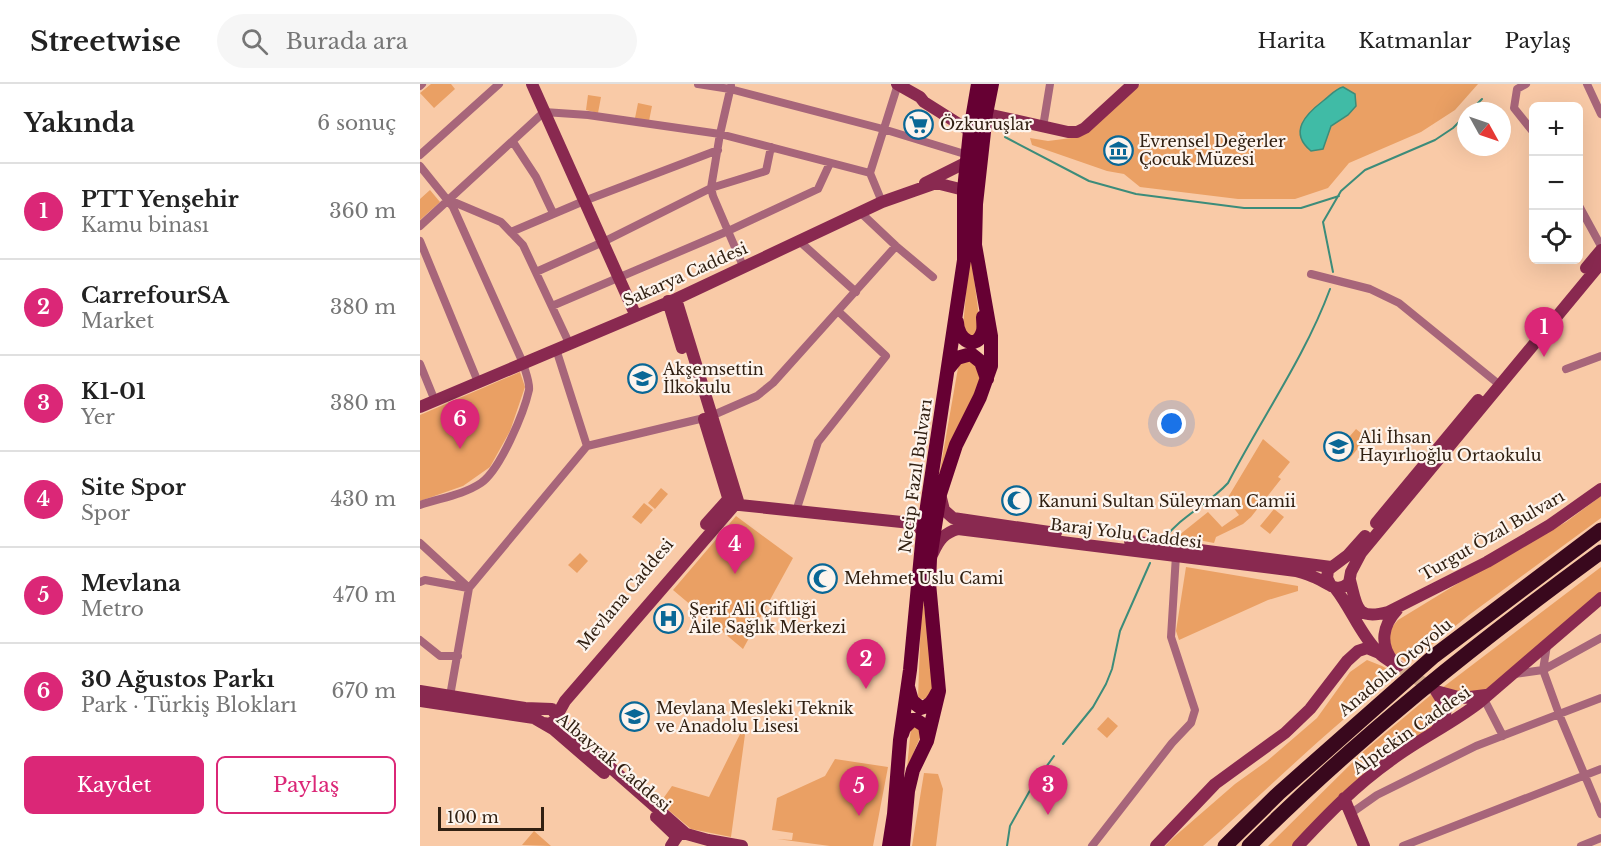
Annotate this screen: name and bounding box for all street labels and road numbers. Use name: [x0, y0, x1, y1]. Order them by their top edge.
street label: Sakarya Caddesi: [620, 237, 751, 310]
street label: Necip Fazıl Bulvarı: [894, 397, 936, 554]
street label: Turgut Özal Bulvarı: [1416, 485, 1568, 585]
street label: Baraj Yolu Caddesi: [1049, 514, 1204, 552]
street label: Mevlana Caddesi: [573, 534, 678, 654]
street label: Anadolu Otoyolu: [1334, 614, 1456, 721]
street label: Alptekin Caddesi: [1347, 681, 1474, 779]
street label: Albayrak Caddesi: [552, 708, 675, 816]

